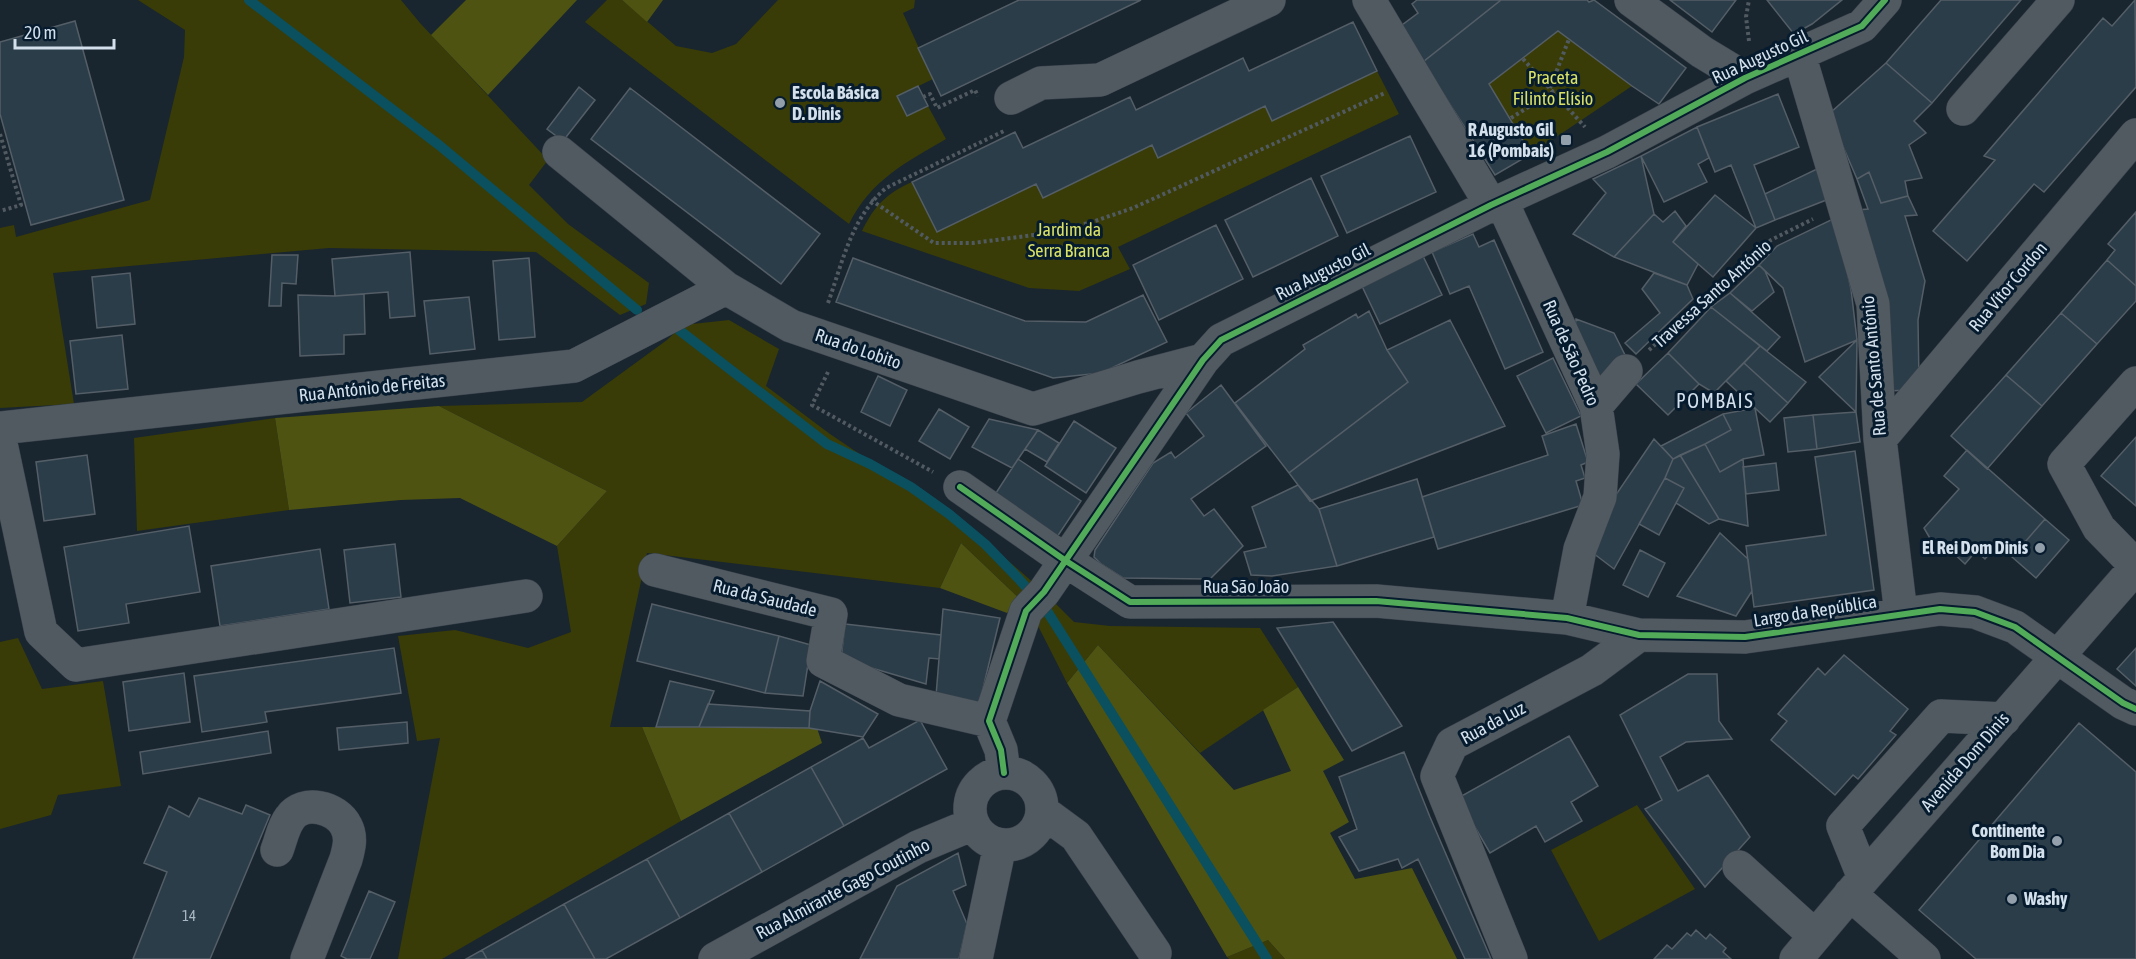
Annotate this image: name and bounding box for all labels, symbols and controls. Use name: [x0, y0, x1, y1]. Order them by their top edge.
scale bar: [15, 12, 114, 50]
text: 20 m: [24, 22, 56, 43]
street label: Rua Augusto Gil: [1709, 25, 1811, 88]
park label: Praceta Filinto Elísio: [1513, 67, 1593, 109]
place label: Escola Básica D. Dinis: [792, 82, 879, 124]
marker: Escola Básica D. Dinis: [773, 96, 787, 110]
place label: R Augusto Gil 16 (Pombais): [1468, 119, 1554, 161]
marker: R Augusto Gil 16 (Pombais): [1559, 133, 1573, 147]
park label: Jardim da Serra Branca: [1028, 219, 1110, 261]
street label: Travessa Santo António: [1648, 235, 1775, 352]
street label: Rua Vítor Cordon: [1964, 238, 2051, 336]
street label: Rua Augusto Gil: [1272, 239, 1374, 304]
street label: Rua de Santo António: [1857, 295, 1890, 437]
street label: Rua de São Pedro: [1539, 297, 1604, 409]
street label: Rua do Lobito: [812, 324, 904, 373]
street label: Rua António de Freitas: [298, 369, 446, 406]
district label: POMBAIS: [1676, 389, 1754, 412]
place label: El Rei Dom Dinis: [1922, 537, 2029, 558]
marker: El Rei Dom Dinis: [2033, 541, 2047, 555]
street label: Rua da Saudade: [711, 574, 819, 621]
street label: Rua São João: [1203, 576, 1289, 597]
street label: Largo da República: [1752, 590, 1878, 631]
street label: Rua da Luz: [1457, 697, 1529, 748]
street label: Avenida Dom Dinis: [1916, 708, 2013, 815]
place label: Continente Bom Dia: [1972, 820, 2045, 862]
street label: Rua Almirante Gago Coutinho: [752, 834, 933, 943]
marker: Continente Bom Dia: [2050, 834, 2064, 848]
place label: Washy: [2023, 888, 2068, 909]
marker: Washy: [2005, 892, 2019, 906]
house number: 14: [182, 907, 196, 924]

